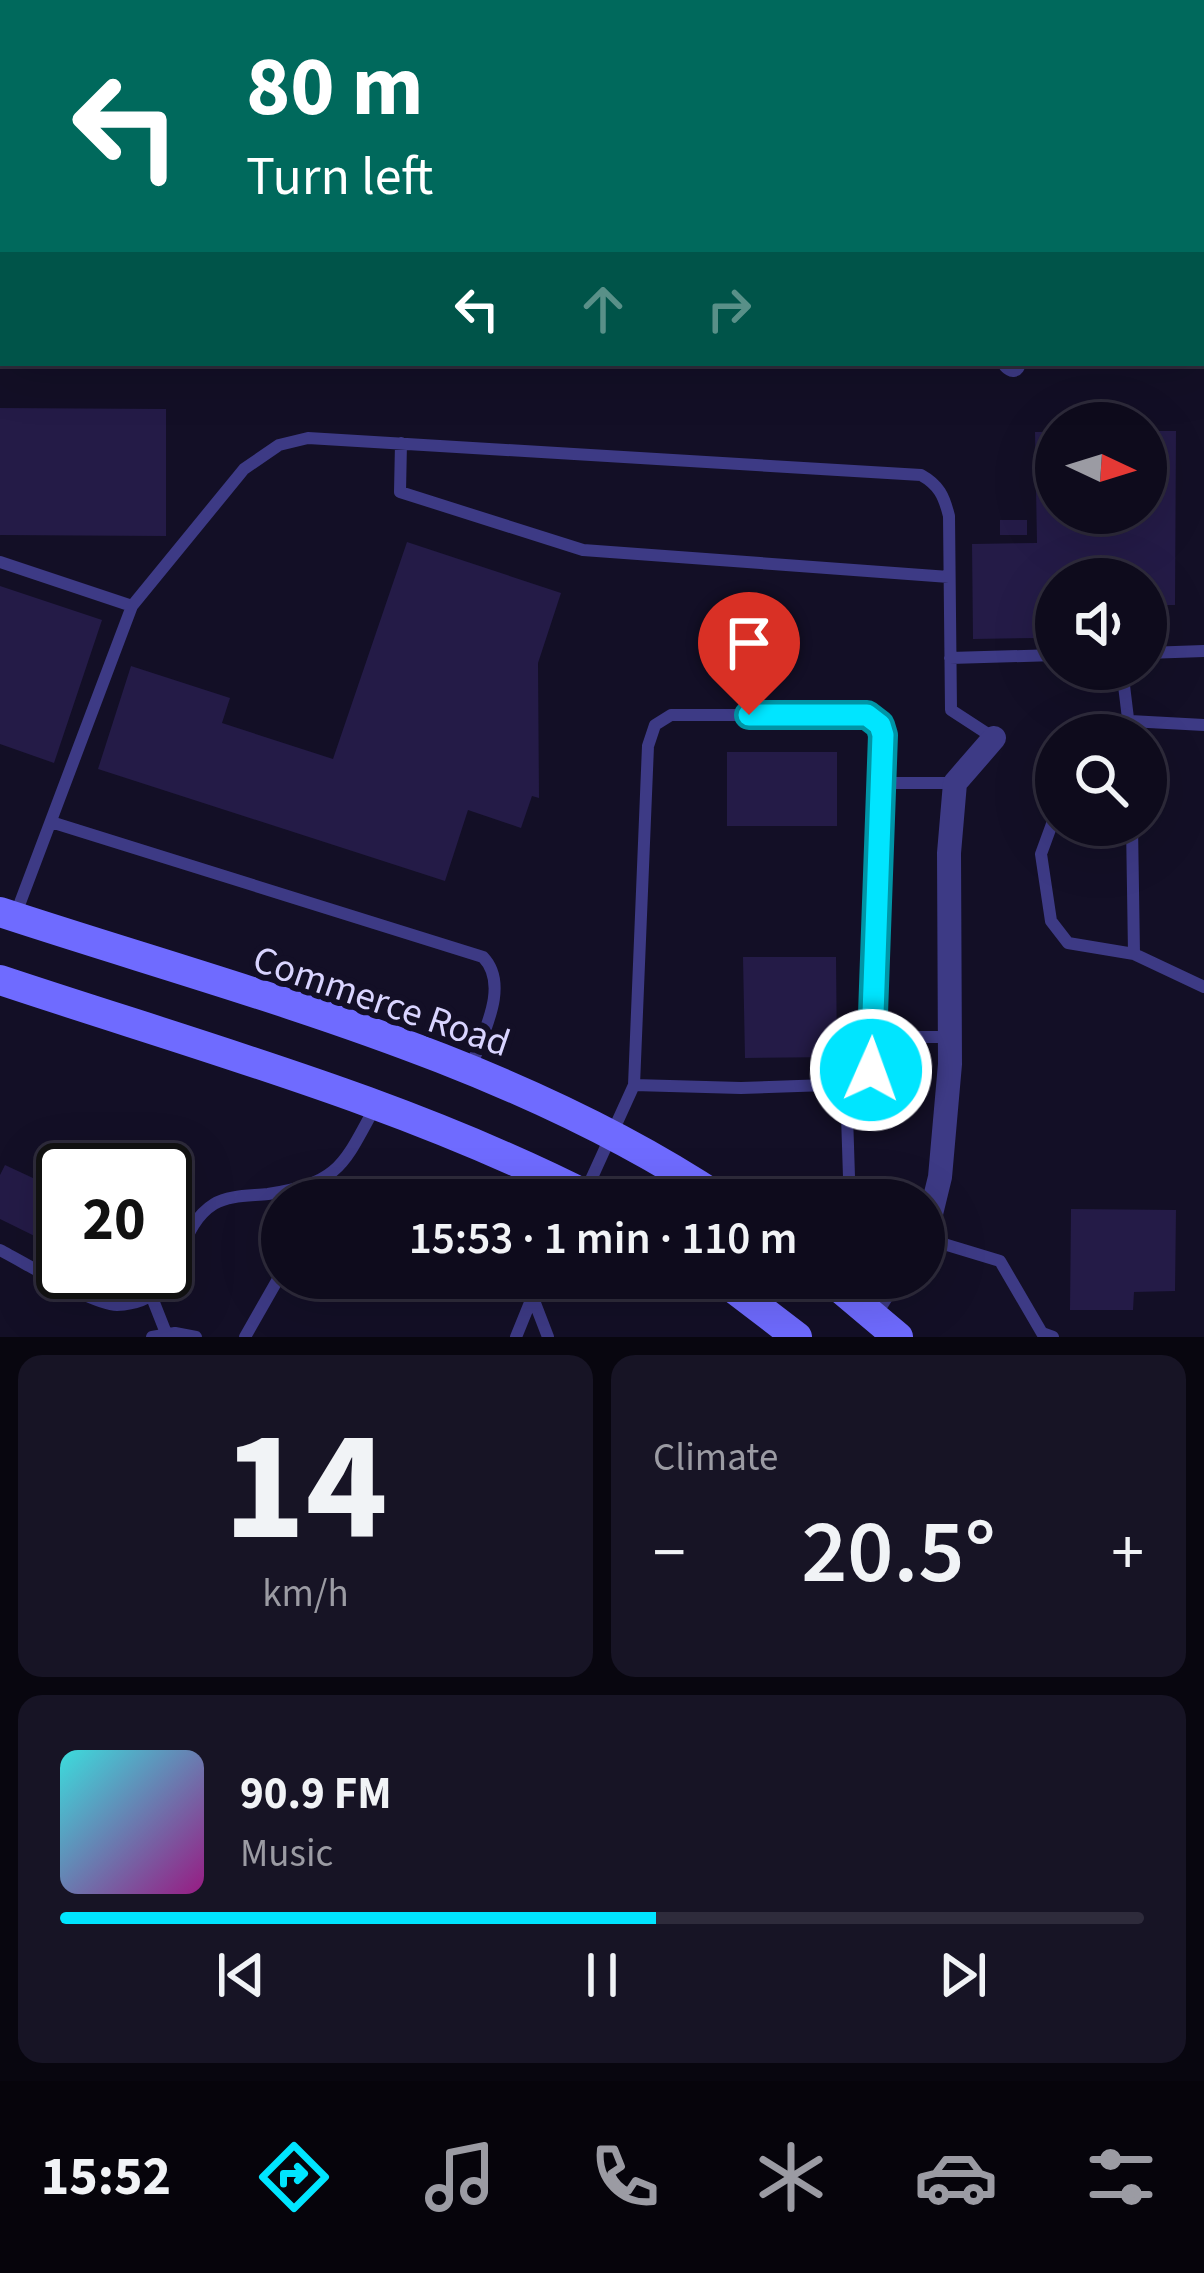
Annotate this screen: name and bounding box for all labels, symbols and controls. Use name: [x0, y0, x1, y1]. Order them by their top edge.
text: 80 m: [246, 28, 424, 148]
icon: left: [48, 48, 204, 204]
text: Turn left: [246, 139, 433, 216]
icon: left: [444, 276, 510, 342]
icon: ahead: [570, 276, 636, 342]
icon: right: [696, 276, 762, 342]
north arrow: [1035, 402, 1167, 534]
map controls: [1035, 402, 1167, 846]
button: sound: [1035, 558, 1167, 690]
pin: [698, 592, 800, 715]
icon: arrive: [716, 610, 782, 676]
button: search: [1035, 714, 1167, 846]
street label: Commerce Road: [245, 932, 517, 1072]
position arrow: [808, 1007, 934, 1133]
speed limit sign: 20: [36, 1143, 192, 1299]
text: 15:53 · 1 min · 110 m: [409, 1207, 797, 1271]
text: 14: [223, 1377, 388, 1599]
text: Climate: [653, 1430, 778, 1486]
text: 20.5°: [801, 1489, 996, 1617]
text: −: [653, 1506, 686, 1600]
text: +: [1111, 1506, 1144, 1600]
text: km/h: [262, 1566, 349, 1622]
text: 90.9 FM: [240, 1762, 392, 1826]
text: Music: [240, 1826, 333, 1882]
icon: previous: [208, 1942, 274, 2008]
icon: pause: [569, 1942, 635, 2008]
icon: next: [930, 1942, 996, 2008]
icon: directions: [252, 2135, 336, 2219]
icon: music: [418, 2135, 502, 2219]
icon: phone: [583, 2135, 667, 2219]
icon: climate: [749, 2135, 833, 2219]
icon: car: [914, 2135, 998, 2219]
icon: filters: [1079, 2135, 1163, 2219]
text: 15:52: [41, 2139, 171, 2216]

